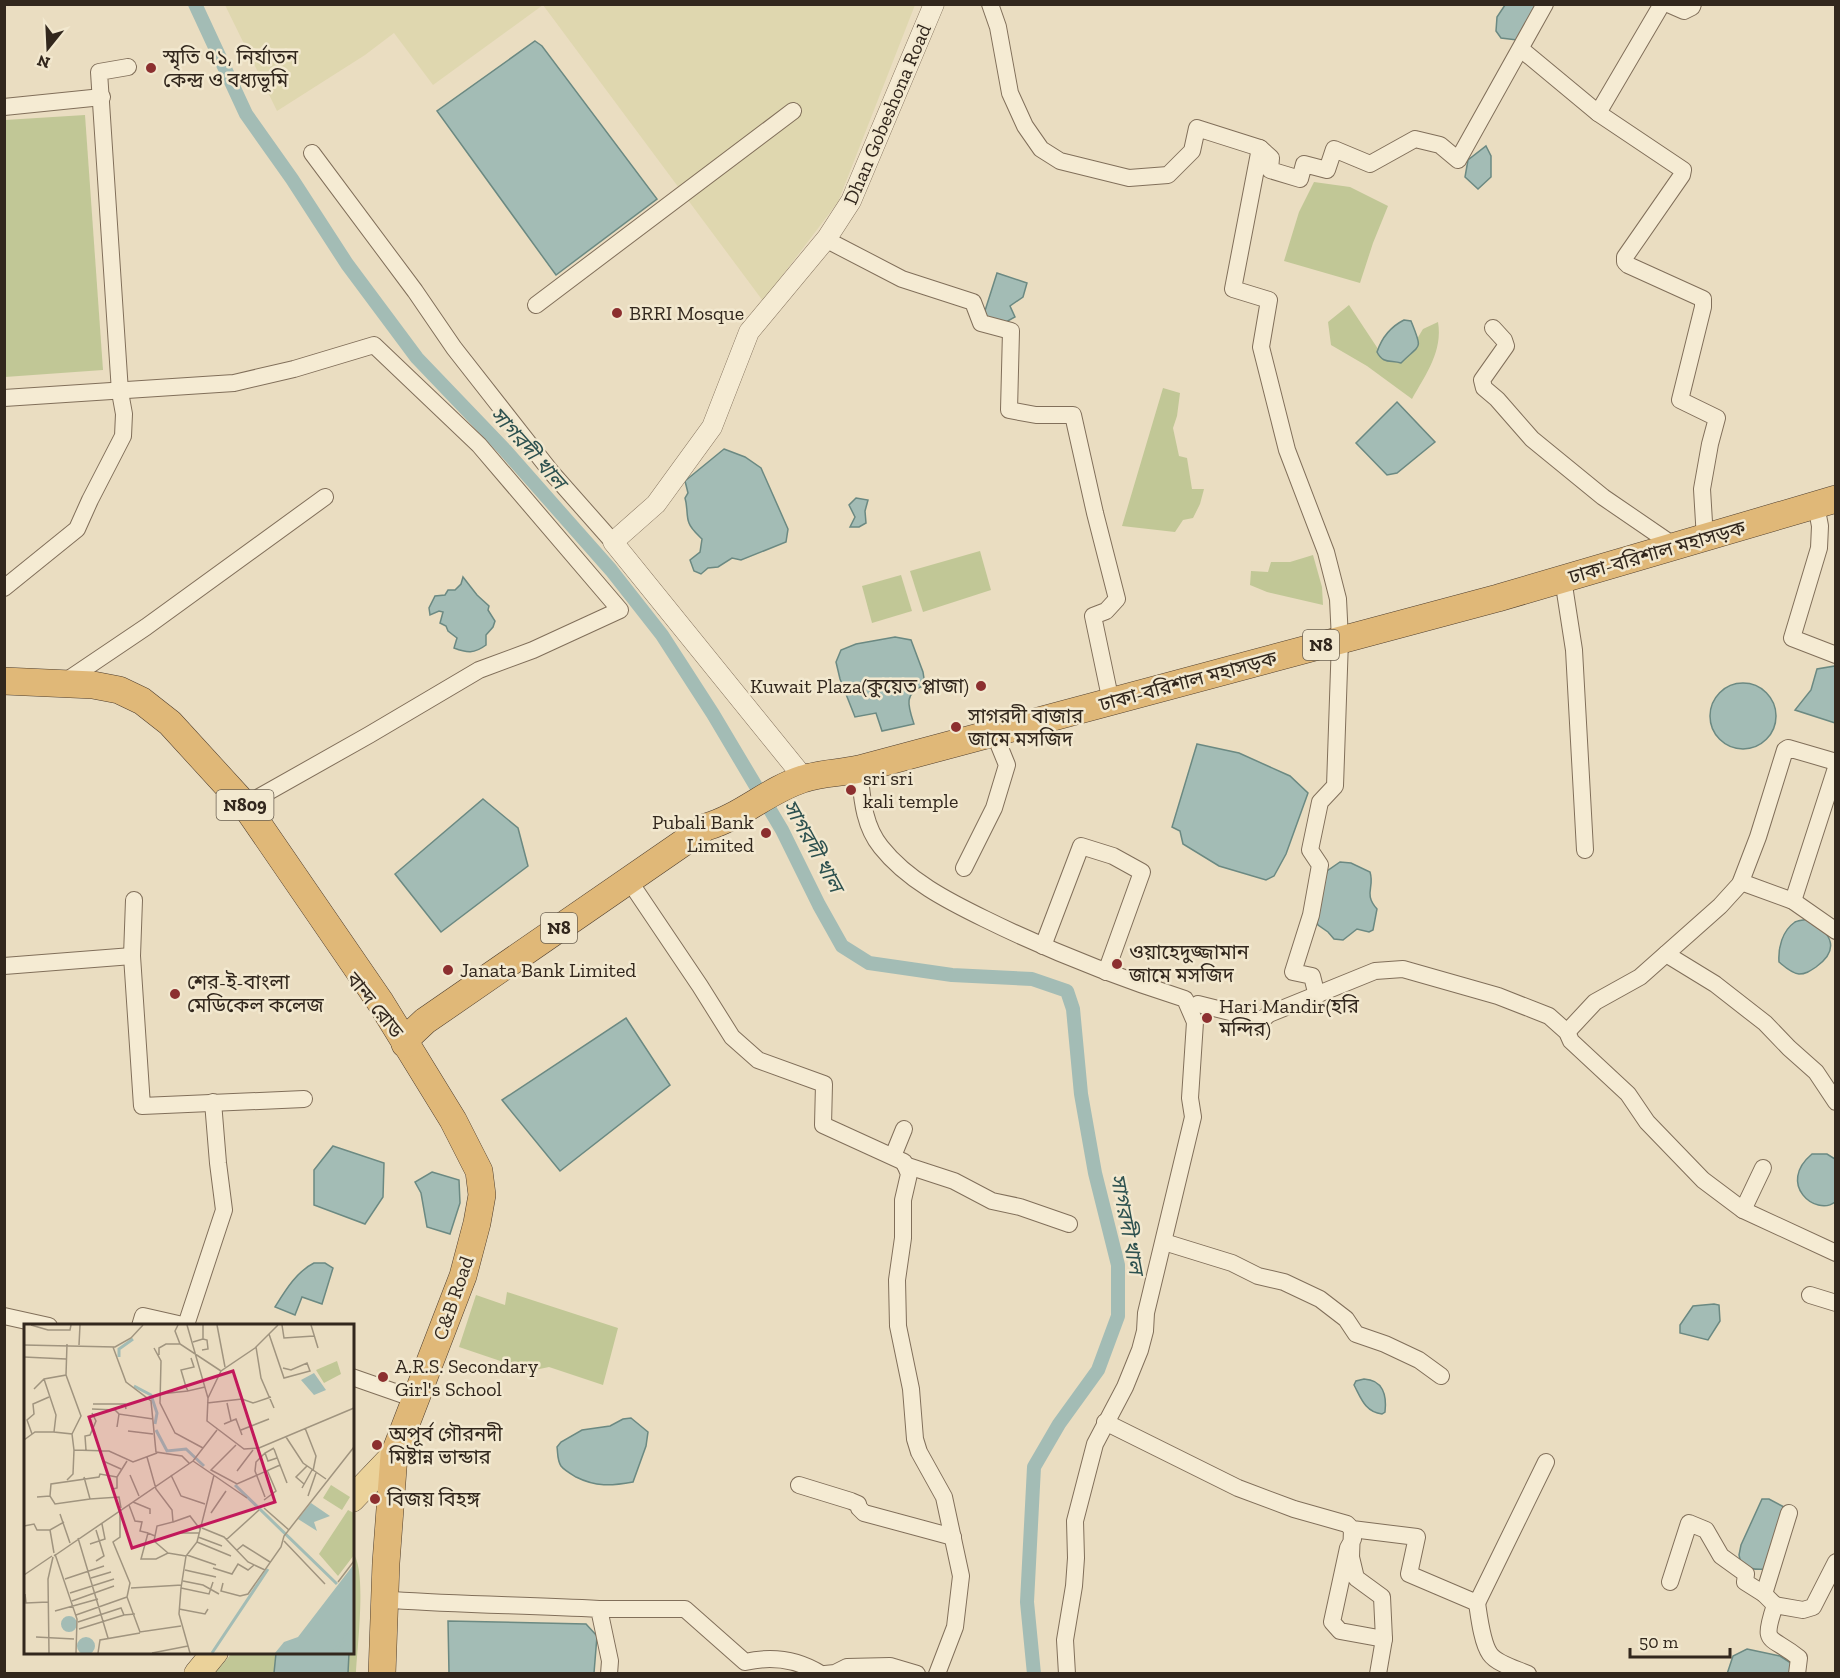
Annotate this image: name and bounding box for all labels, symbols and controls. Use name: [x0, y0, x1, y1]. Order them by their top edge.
north arrow: [18, 18, 78, 78]
street label: Dhan Gobeshona Road: [838, 20, 936, 208]
place label: স্মৃতি ৭১, নির্যাতন কেন্দ্র ও বধ্যভূমি: [162, 44, 299, 93]
text: N: [35, 51, 52, 73]
marker: স্মৃতি ৭১, নির্যাতন কেন্দ্র ও বধ্যভূমি: [144, 61, 158, 75]
place label: BRRI Mosque: [629, 301, 744, 325]
marker: BRRI Mosque: [610, 306, 624, 320]
water label: সাগরদী খাল: [485, 402, 574, 496]
street label: ঢাকা-বরিশাল মহাসড়ক: [1565, 515, 1749, 589]
road number: N8: [1303, 630, 1339, 660]
street label: ঢাকা-বরিশাল মহাসড়ক: [1096, 646, 1280, 717]
place label: Kuwait Plaza(কুয়েত প্লাজা): [750, 674, 969, 698]
marker: Kuwait Plaza(কুয়েত প্লাজা): [974, 679, 988, 693]
place label: সাগরদী বাজার জামে মসজিদ: [967, 704, 1084, 751]
marker: সাগরদী বাজার জামে মসজিদ: [949, 720, 963, 734]
place label: sri sri kali temple: [863, 766, 958, 813]
marker: sri sri kali temple: [844, 783, 858, 797]
road number: N809: [216, 790, 274, 820]
water label: সাগরদী খাল: [778, 795, 851, 899]
place label: Pubali Bank Limited: [652, 810, 755, 857]
marker: Pubali Bank Limited: [759, 826, 773, 840]
road number: N8: [541, 913, 577, 943]
place label: ওয়াহেদুজ্জামান জামে মসজিদ: [1128, 940, 1250, 987]
marker: ওয়াহেদুজ্জামান জামে মসজিদ: [1110, 957, 1124, 971]
place label: Janata Bank Limited: [460, 958, 636, 982]
marker: Janata Bank Limited: [441, 963, 455, 977]
street label: বান্দ রোড: [341, 967, 409, 1043]
place label: শের-ই-বাংলা মেডিকেল কলেজ: [187, 970, 325, 1017]
marker: শের-ই-বাংলা মেডিকেল কলেজ: [168, 987, 182, 1001]
place label: Hari Mandir(হরি মন্দির): [1218, 994, 1360, 1041]
marker: Hari Mandir(হরি মন্দির): [1200, 1011, 1214, 1025]
water label: সাগরদী খাল: [1106, 1172, 1150, 1280]
street label: C&B Road: [427, 1253, 479, 1343]
inset map: [24, 1324, 354, 1654]
place label: A.R.S. Secondary Girl's School: [395, 1354, 539, 1401]
marker: A.R.S. Secondary Girl's School: [376, 1370, 390, 1384]
place label: অপূর্ব গৌরনদী মিষ্টান্ন ভান্ডার: [388, 1421, 503, 1469]
marker: অপূর্ব গৌরনদী মিষ্টান্ন ভান্ডার: [370, 1438, 384, 1452]
place label: বিজয় বিহঙ্গ: [386, 1487, 480, 1511]
marker: বিজয় বিহঙ্গ: [368, 1492, 382, 1506]
scale bar: [1630, 1621, 1730, 1659]
text: 50 m: [1639, 1631, 1679, 1653]

